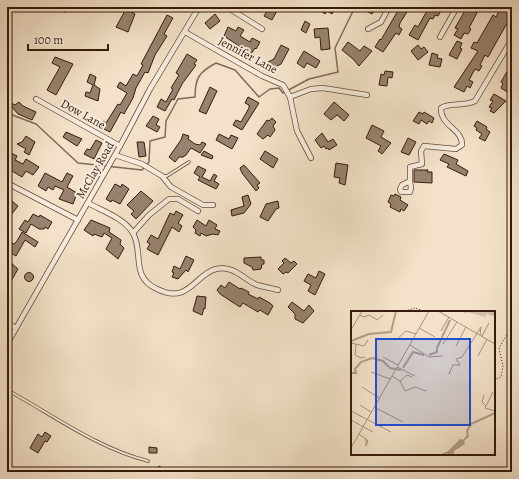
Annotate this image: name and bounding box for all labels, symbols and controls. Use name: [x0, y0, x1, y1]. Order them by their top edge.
scale bar: [28, 26, 108, 52]
text: 100 m: [34, 32, 63, 48]
street label: Jennifer Lane: [216, 33, 280, 77]
street label: Dow Lane: [58, 95, 108, 133]
street label: McClay Road: [72, 138, 118, 202]
inset map: [351, 311, 495, 455]

